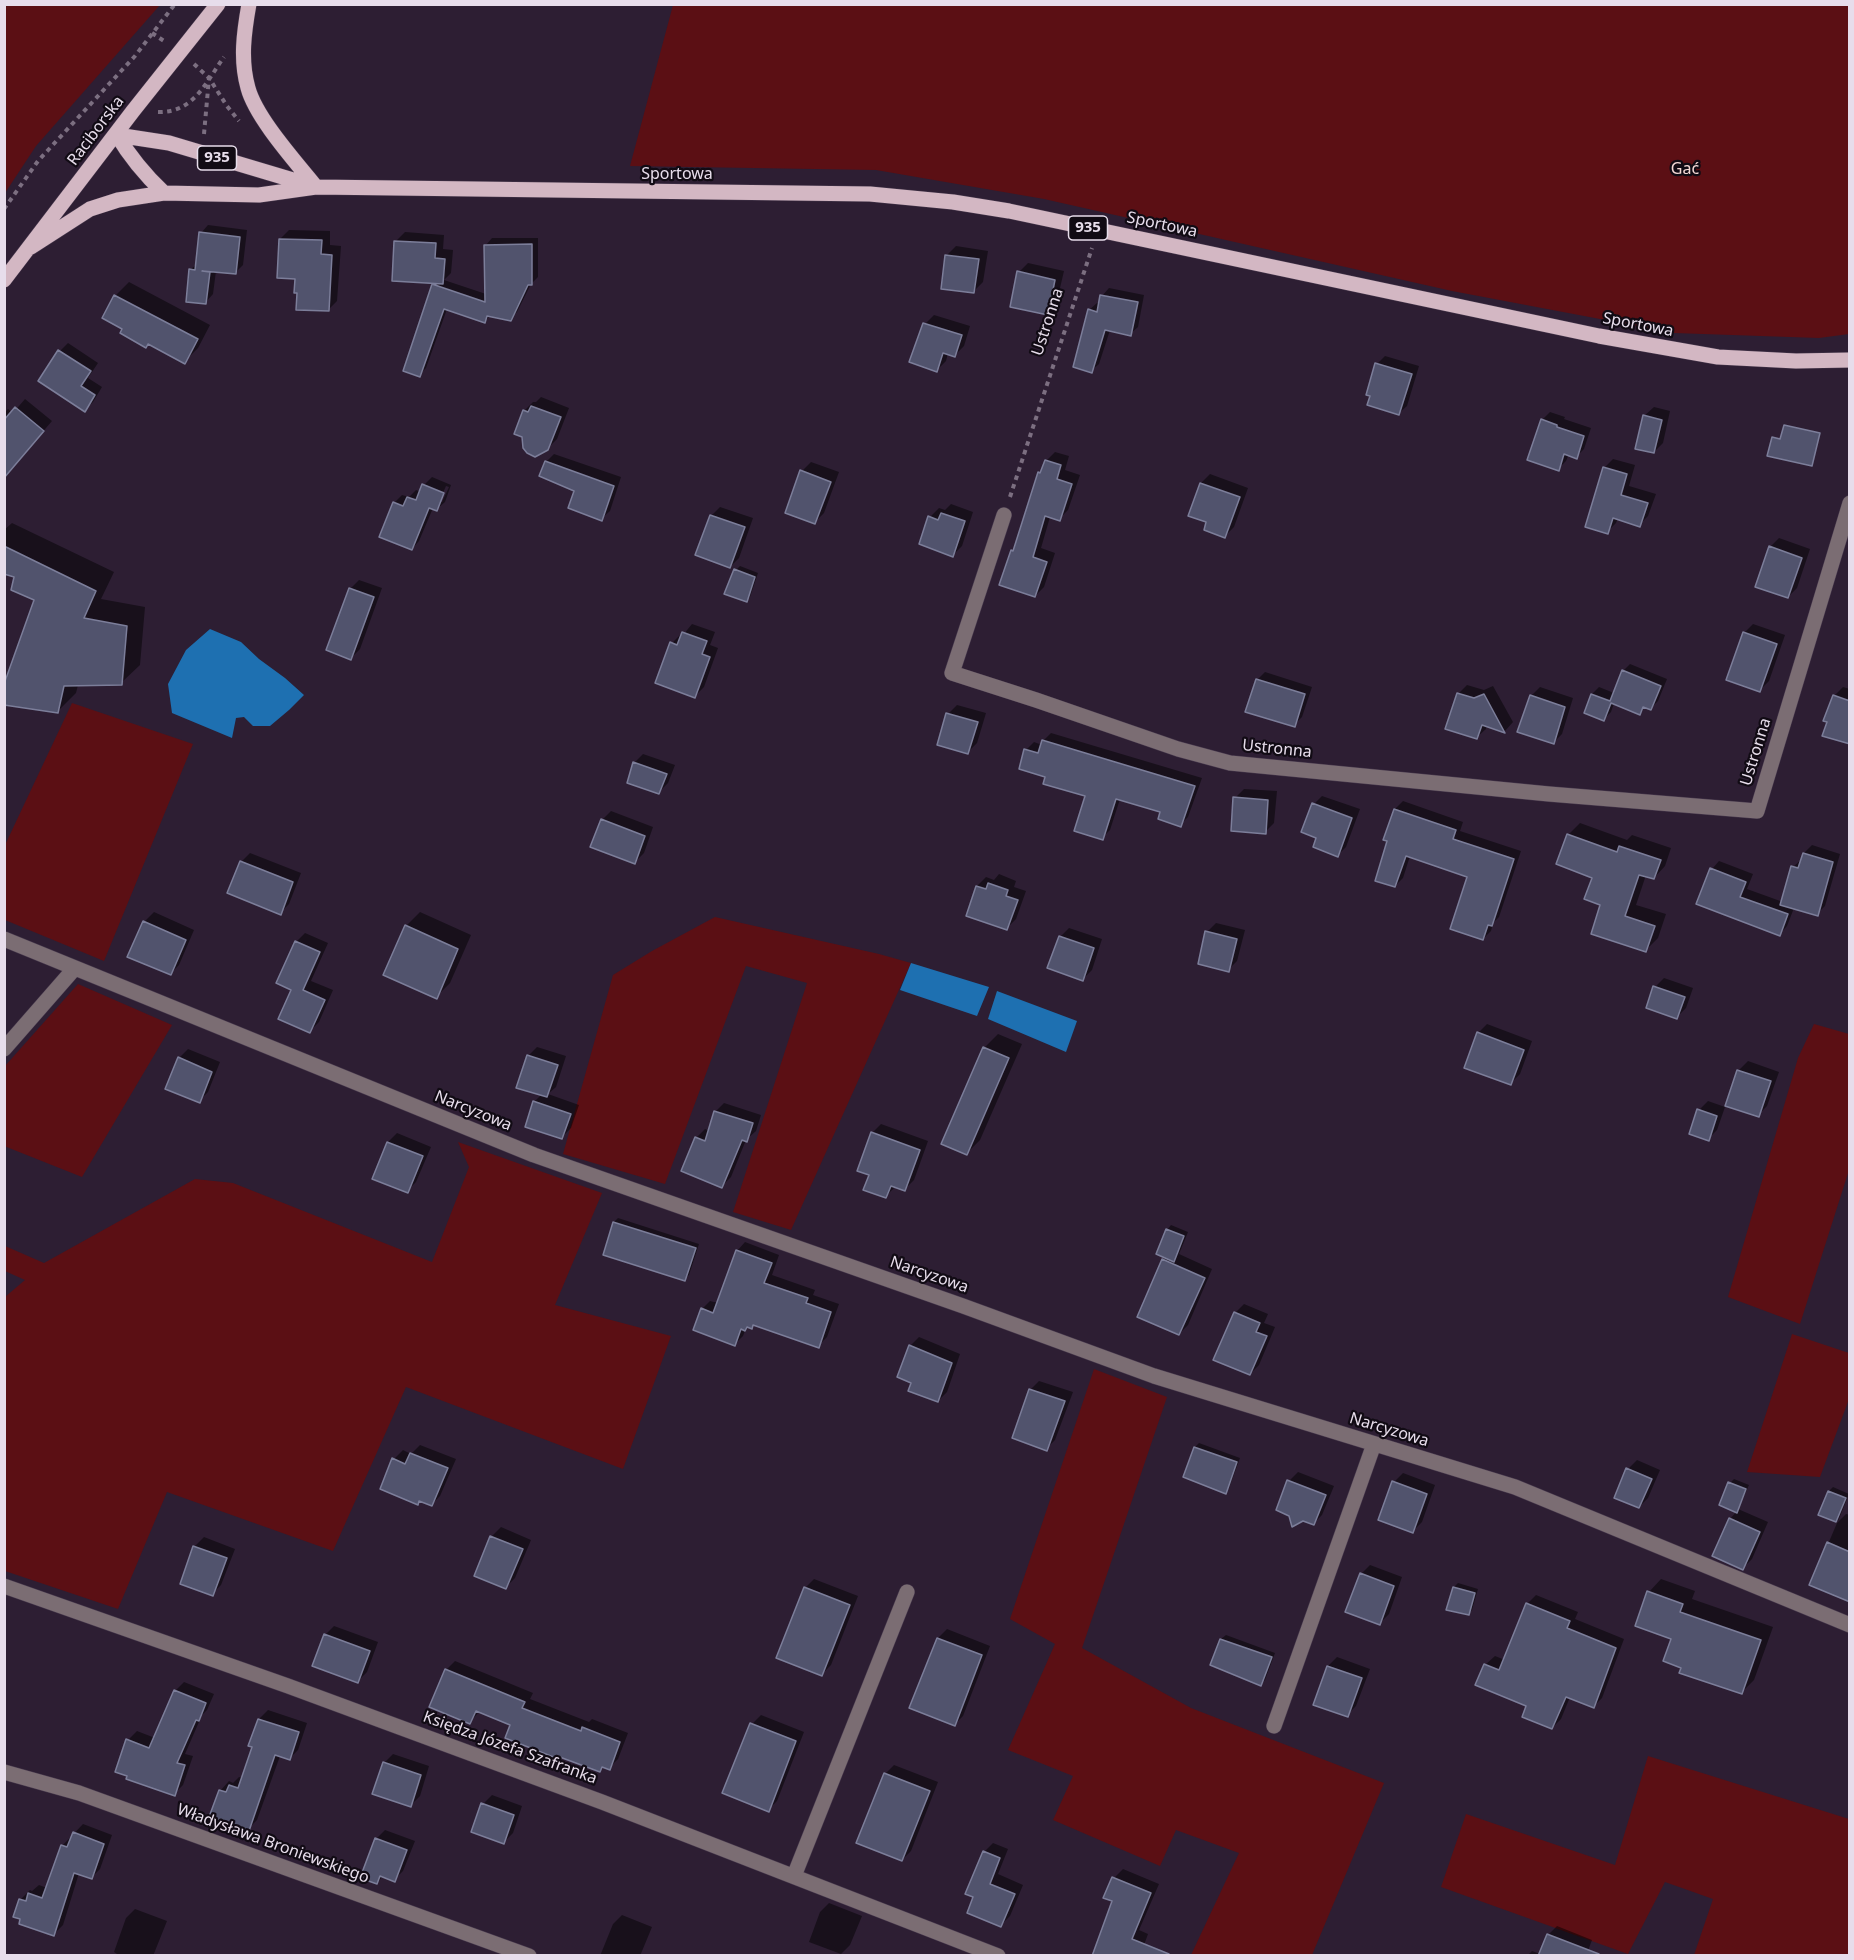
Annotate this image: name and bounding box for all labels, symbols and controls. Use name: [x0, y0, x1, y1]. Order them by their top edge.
street label: Raciborska: [64, 92, 128, 170]
road number: 935: [198, 146, 236, 170]
park label: Gać: [1671, 159, 1699, 179]
street label: Sportowa: [641, 164, 713, 184]
street label: Sportowa: [1125, 208, 1199, 242]
road number: 935: [1068, 216, 1108, 240]
street label: Ustronna: [1028, 286, 1068, 358]
street label: Sportowa: [1601, 309, 1675, 341]
street label: Ustronna: [1737, 716, 1775, 788]
street label: Ustronna: [1241, 736, 1313, 762]
street label: Narcyzowa: [432, 1087, 514, 1135]
street label: Narcyzowa: [887, 1253, 971, 1297]
street label: Narcyzowa: [1347, 1409, 1431, 1451]
street label: Księdza Józefa Szafranka: [420, 1708, 600, 1788]
street label: Władysława Broniewskiego: [174, 1800, 372, 1888]

